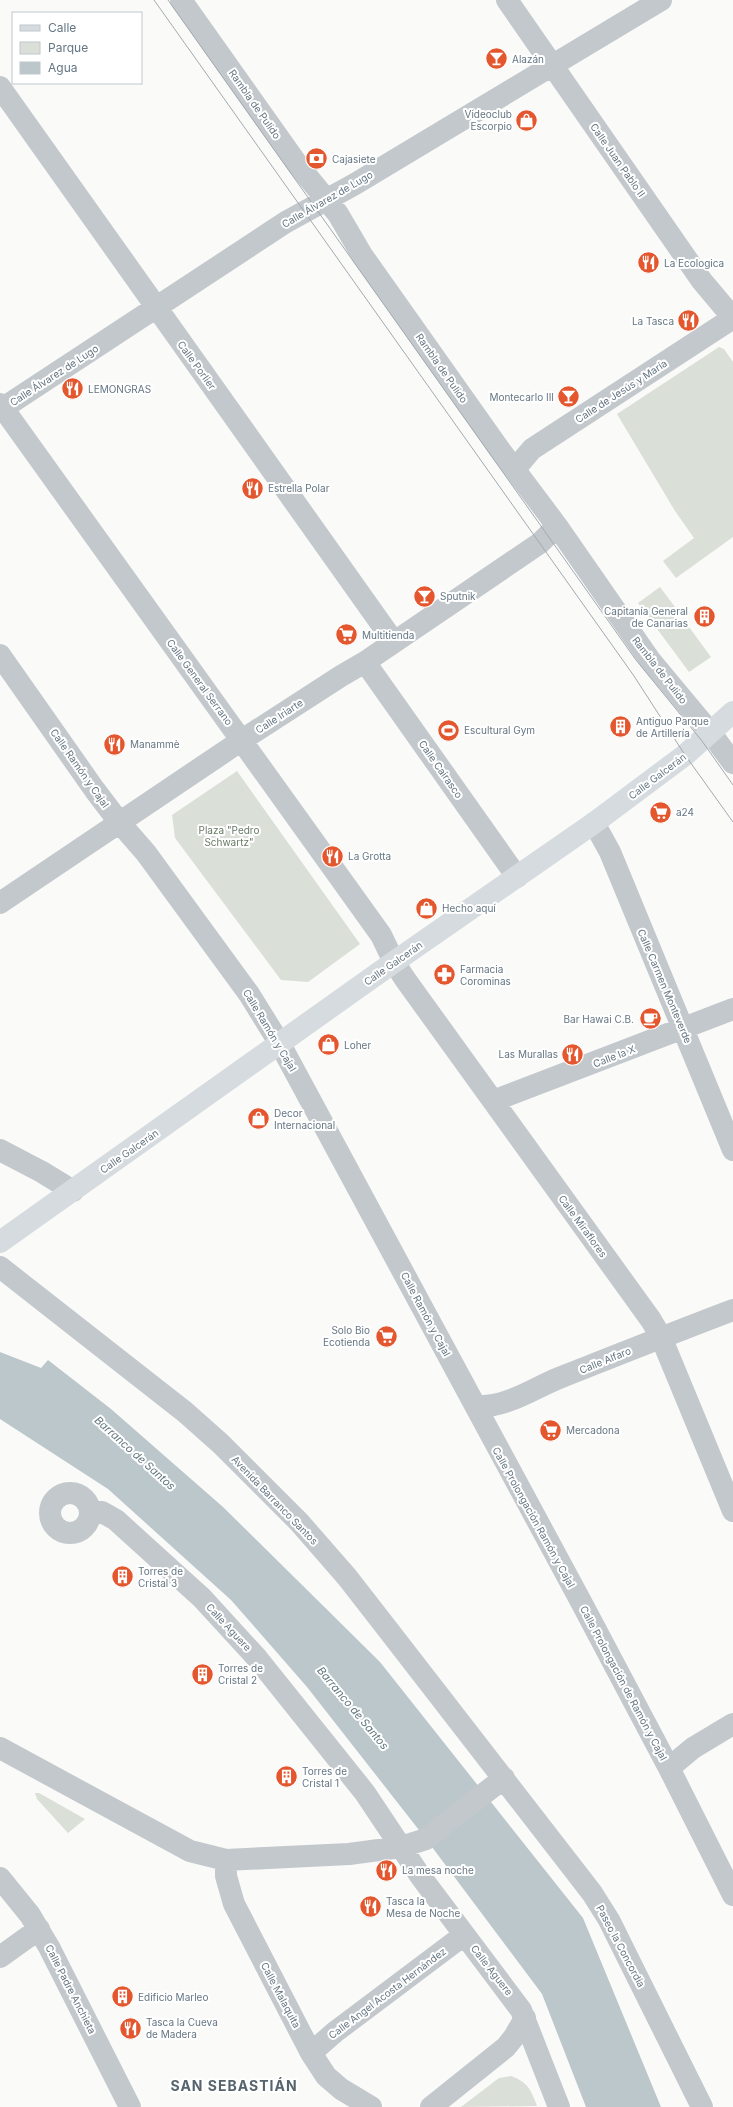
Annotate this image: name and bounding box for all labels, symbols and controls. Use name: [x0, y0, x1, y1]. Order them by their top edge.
legend: [12, 12, 142, 84]
text: Calle: [48, 20, 76, 35]
text: Parque: [48, 40, 88, 55]
bar icon: Alazán: [483, 46, 509, 72]
place label: Alazán: [512, 53, 544, 65]
text: Agua: [48, 60, 77, 75]
street label: Rambla de Pulido: [227, 67, 283, 141]
shop icon: Videoclub Escorpio: [514, 107, 540, 133]
place label: Videoclub Escorpio: [465, 108, 512, 132]
street label: Calle Juan Pablo II: [588, 121, 648, 199]
bank icon: Cajasiete: [303, 146, 329, 172]
place label: Cajasiete: [332, 153, 376, 165]
street label: Calle Álvarez de Lugo: [279, 167, 375, 230]
restaurant icon: La Ecologica: [636, 250, 662, 276]
place label: La Ecologica: [664, 257, 724, 269]
restaurant icon: La Tasca: [676, 308, 702, 334]
place label: La Tasca: [632, 315, 674, 327]
street label: Rambla de Pulido: [414, 331, 470, 405]
street label: Calle Porlier: [175, 338, 219, 392]
street label: Calle Álvarez de Lugo: [7, 341, 100, 408]
street label: Calle de Jesús y María: [573, 357, 669, 425]
restaurant icon: LEMONGRAS: [59, 376, 85, 402]
place label: LEMONGRAS: [88, 383, 151, 395]
bar icon: Montecarlo III: [556, 384, 582, 410]
place label: Montecarlo III: [489, 391, 554, 403]
restaurant icon: Estrella Polar: [239, 475, 265, 501]
place label: Estrella Polar: [268, 482, 330, 494]
bar icon: Sputnik: [412, 583, 438, 609]
place label: Sputnik: [440, 590, 476, 602]
building icon: Capitanía General de Canarias: [691, 604, 717, 630]
place label: Capitanía General de Canarias: [604, 605, 688, 629]
supermarket icon: Multitienda: [333, 622, 359, 648]
place label: Multitienda: [362, 629, 414, 641]
street label: Rambla de Pulido: [630, 634, 690, 706]
street label: Calle General Serrano: [165, 637, 235, 727]
street label: Calle Iriarte: [253, 696, 305, 736]
building icon: Antiguo Parque de Artillería: [608, 714, 634, 740]
place label: Antiguo Parque de Artillería: [636, 715, 709, 739]
sports icon: Escultural Gym: [435, 717, 461, 743]
place label: Escultural Gym: [464, 724, 535, 736]
street label: Calle Ramón y Cajal: [48, 726, 112, 810]
restaurant icon: Manammè: [102, 731, 128, 757]
place label: Manammè: [130, 738, 180, 750]
street label: Calle Cairasco: [417, 738, 465, 800]
street label: Calle Galcerán: [626, 750, 688, 801]
supermarket icon: a24: [648, 799, 674, 825]
place label: a24: [676, 806, 694, 818]
park label: Plaza "Pedro Schwartz": [199, 824, 259, 848]
restaurant icon: La Grotta: [319, 843, 345, 869]
place label: La Grotta: [348, 850, 391, 862]
shop icon: Hecho aquí: [413, 895, 439, 921]
place label: Hecho aquí: [442, 902, 496, 914]
street label: Calle Carmen Monteverde: [635, 927, 695, 1045]
street label: Calle Galcerán: [361, 938, 425, 988]
pharmacy icon: Farmacia Corominas: [431, 962, 457, 988]
place label: Farmacia Corominas: [460, 963, 511, 987]
street label: Calle Ramón y Cajal: [241, 987, 299, 1073]
cafe icon: Bar Hawai C.B.: [637, 1006, 663, 1032]
place label: Bar Hawai C.B.: [564, 1013, 634, 1025]
shop icon: Loher: [315, 1032, 341, 1058]
place label: Loher: [344, 1039, 371, 1051]
restaurant icon: Las Murallas: [560, 1041, 586, 1067]
street label: Calle la X: [591, 1042, 637, 1069]
place label: Las Murallas: [499, 1048, 558, 1060]
shop icon: Decor Internacional: [245, 1106, 271, 1132]
place label: Decor Internacional: [274, 1107, 335, 1131]
street label: Calle Galcerán: [97, 1126, 161, 1176]
street label: Calle Miraflores: [556, 1193, 610, 1259]
street label: Calle Ramón y Cajal: [399, 1270, 453, 1358]
supermarket icon: Solo Bio Ecotienda: [373, 1323, 399, 1349]
place label: Solo Bio Ecotienda: [323, 1324, 370, 1348]
street label: Calle Alfaro: [577, 1344, 633, 1376]
water label: Barranco de Santos: [92, 1413, 178, 1493]
supermarket icon: Mercadona: [537, 1417, 563, 1443]
place label: Mercadona: [566, 1424, 620, 1436]
street label: Calle Prolongación Ramón y Cajal: [490, 1445, 578, 1589]
street label: Avenida Barranco Santos: [229, 1453, 321, 1547]
building icon: Torres de Cristal 3: [109, 1564, 135, 1590]
place label: Torres de Cristal 3: [138, 1565, 183, 1589]
street label: Calle Aguere: [204, 1601, 254, 1653]
street label: Calle Prolongación de Ramón y Cajal: [578, 1604, 670, 1762]
building icon: Torres de Cristal 2: [190, 1661, 216, 1687]
place label: Torres de Cristal 2: [218, 1662, 263, 1686]
water label: Barranco de Santos: [314, 1664, 392, 1752]
building icon: Torres de Cristal 1: [273, 1764, 299, 1790]
place label: Torres de Cristal 1: [302, 1765, 347, 1789]
restaurant icon: La mesa noche: [374, 1857, 400, 1883]
place label: La mesa noche: [402, 1864, 474, 1876]
restaurant icon: Tasca la Mesa de Noche: [357, 1894, 383, 1920]
place label: Tasca la Mesa de Noche: [386, 1895, 460, 1919]
street label: Paseo la Concordia: [594, 1903, 648, 1989]
street label: Calle Padre Anchieta: [43, 1942, 99, 2036]
street label: Calle Aguere: [469, 1942, 515, 1998]
street label: Calle Angel Acosta Hernández: [326, 1945, 448, 2041]
street label: Calle Malaquita: [259, 1960, 303, 2030]
building icon: Edificio Marleo: [110, 1984, 136, 2010]
place label: Edificio Marleo: [138, 1991, 208, 2003]
restaurant icon: Tasca la Cueva de Madera: [118, 2015, 144, 2041]
place label: Tasca la Cueva de Madera: [146, 2016, 218, 2040]
district label: SAN SEBASTIÁN: [170, 2076, 298, 2094]

